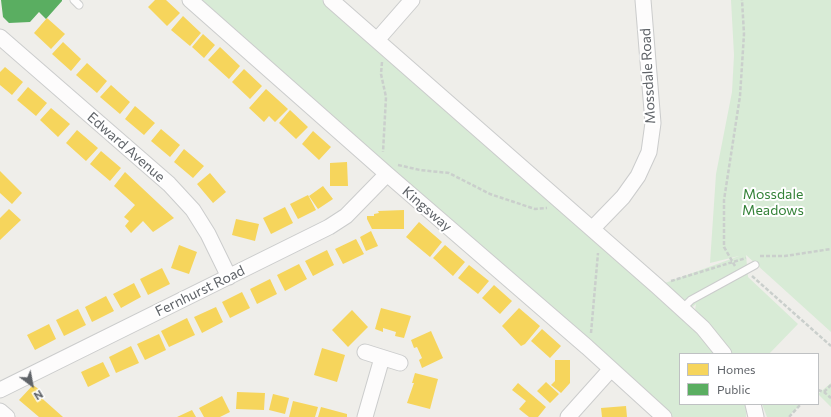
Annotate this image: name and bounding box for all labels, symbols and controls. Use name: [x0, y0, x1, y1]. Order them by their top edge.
street label: Mossdale Road: [637, 28, 659, 124]
street label: Edward Avenue: [84, 109, 168, 185]
street label: Kingsway: [399, 183, 455, 235]
park label: Mossdale Meadows: [742, 186, 804, 218]
street label: Fernhurst Road: [153, 262, 247, 320]
legend: [679, 353, 819, 405]
text: Homes: [717, 362, 755, 376]
north arrow: [12, 365, 52, 405]
text: Public: [717, 382, 750, 396]
text: N: [32, 388, 46, 403]

